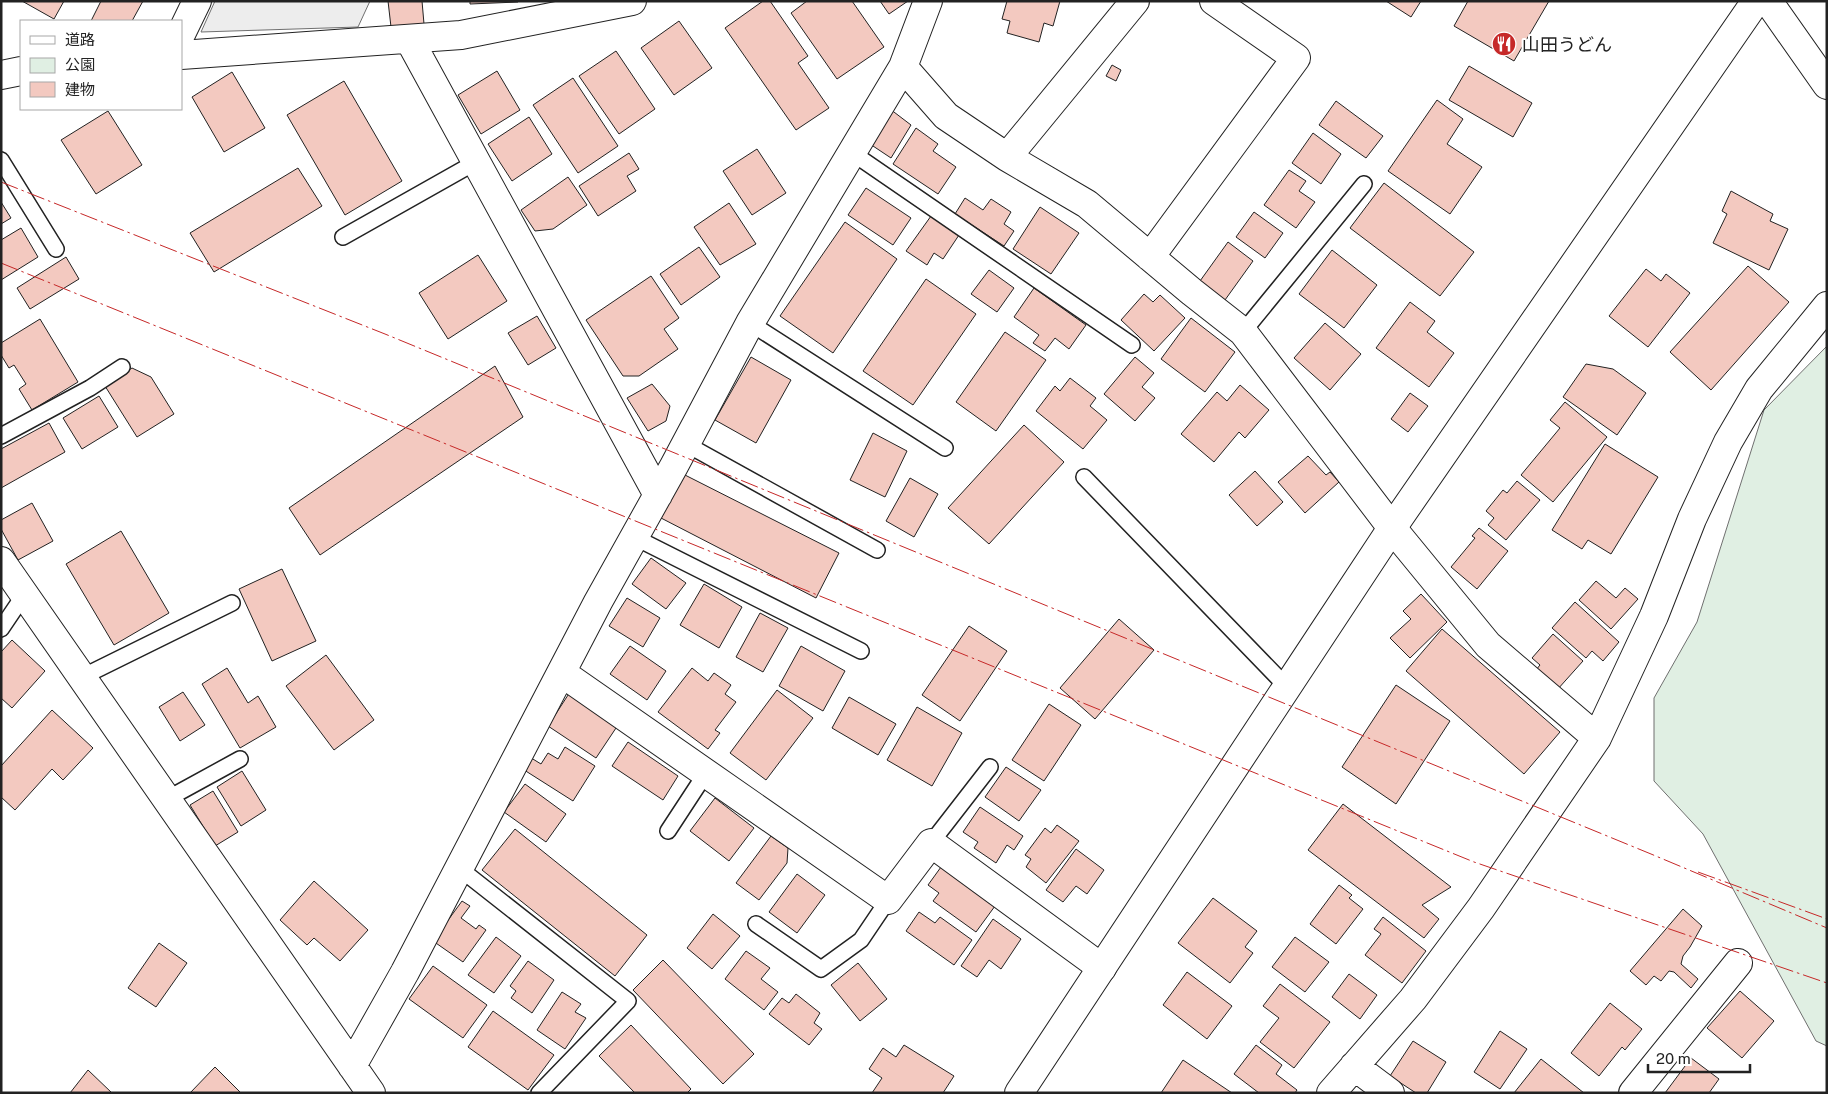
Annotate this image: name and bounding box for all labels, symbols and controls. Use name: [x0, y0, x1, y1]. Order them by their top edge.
legend: [20, 20, 182, 110]
text: 道路: [65, 31, 95, 48]
restaurant icon: 山田うどん: [1491, 31, 1517, 57]
place label: 山田うどん: [1522, 34, 1612, 55]
text: 公園: [65, 56, 95, 73]
text: 建物: [65, 81, 95, 98]
scale bar: [1648, 1042, 1750, 1074]
text: 20 m: [1656, 1050, 1691, 1067]

